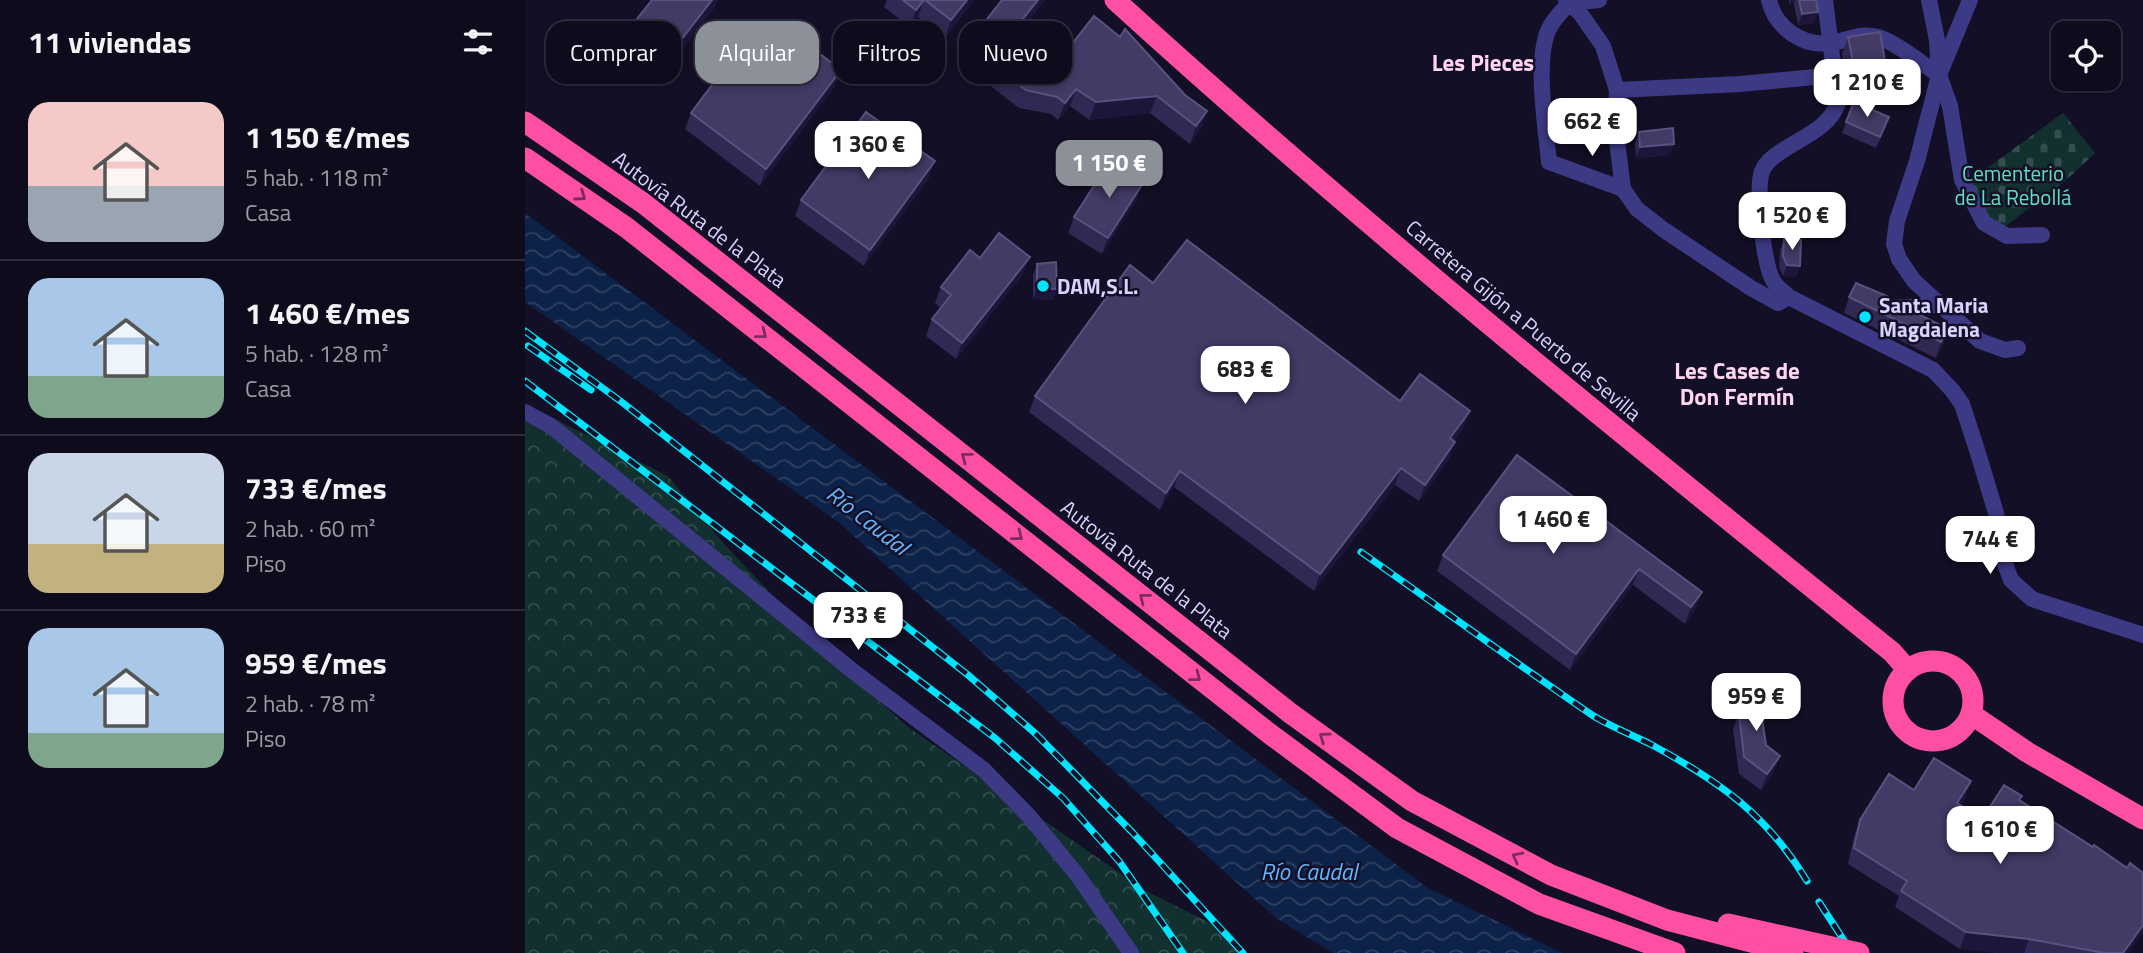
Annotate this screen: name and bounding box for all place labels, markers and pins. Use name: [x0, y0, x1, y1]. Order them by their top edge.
pin: 1 210 €: [1802, 60, 1932, 119]
pin: 662 €: [1543, 99, 1641, 158]
pin: 1 360 €: [803, 122, 933, 181]
pin: 1 150 €: [1044, 140, 1174, 200]
pin: 1 520 €: [1727, 192, 1857, 252]
place label: DAM,S.L.: [1057, 270, 1138, 302]
marker: DAM,S.L.: [1035, 278, 1051, 294]
place label: Santa Maria Magdalena: [1879, 289, 1989, 345]
marker: Santa Maria Magdalena: [1857, 309, 1873, 325]
pin: 683 €: [1196, 346, 1294, 406]
pin: 1 460 €: [1488, 496, 1618, 556]
pin: 744 €: [1941, 516, 2039, 576]
pin: 733 €: [809, 592, 907, 652]
pin: 959 €: [1707, 674, 1805, 733]
pin: 1 610 €: [1935, 806, 2065, 866]

